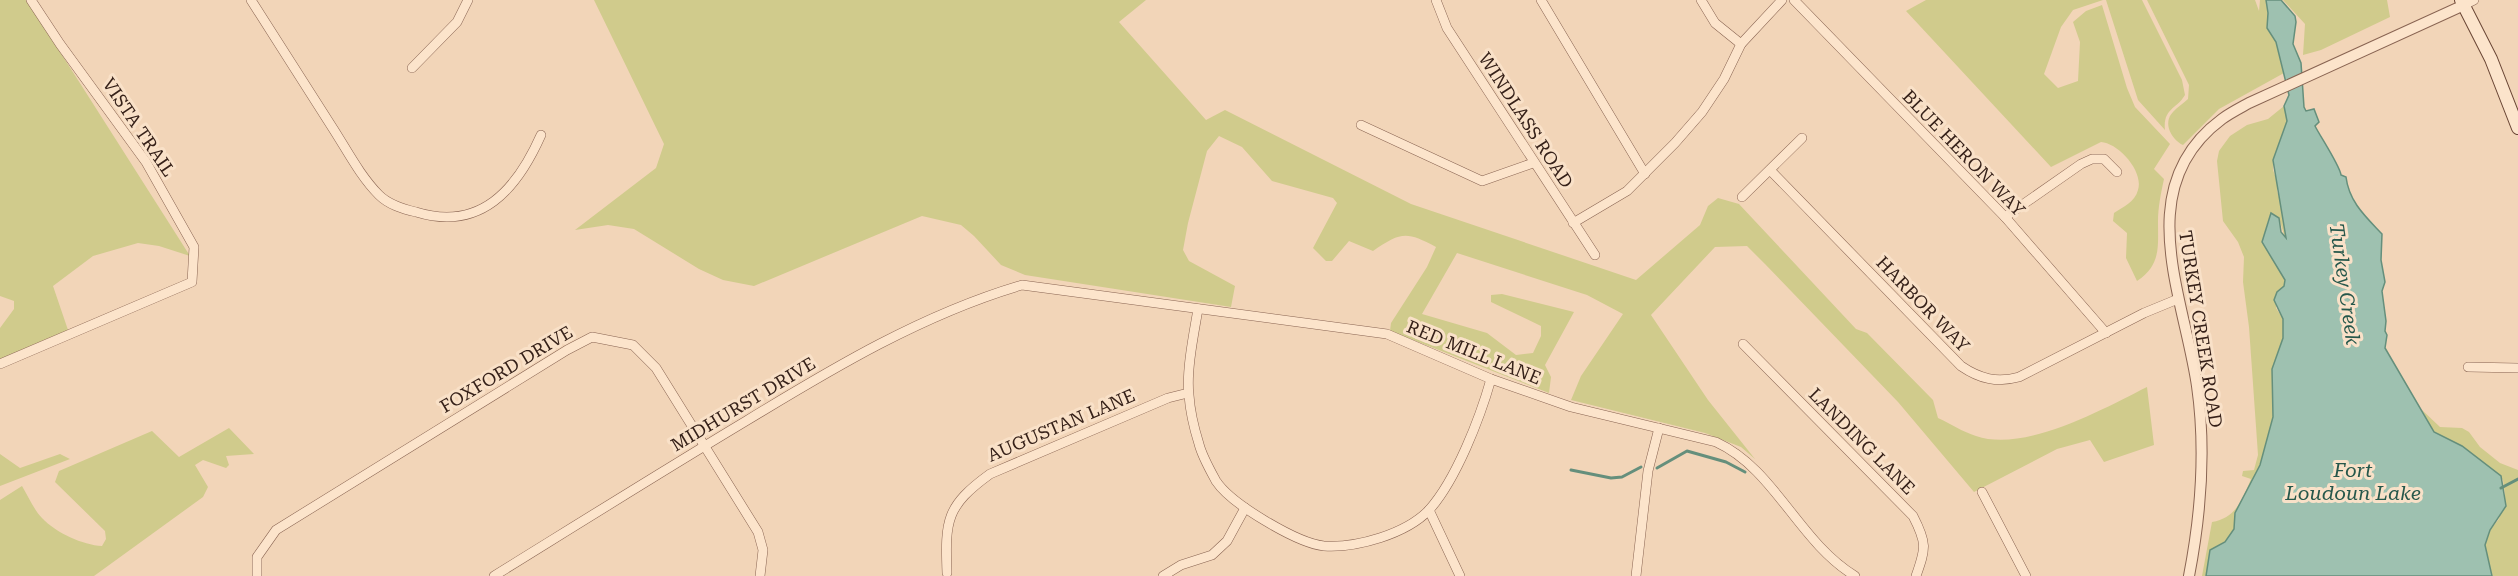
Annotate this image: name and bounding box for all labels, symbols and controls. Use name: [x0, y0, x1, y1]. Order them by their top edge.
street label: WINDLASS ROAD: [1474, 48, 1578, 192]
street label: VISTA TRAIL: [98, 74, 180, 180]
street label: BLUE HERON WAY: [1898, 86, 2030, 221]
water label: Turkey Creek: [2325, 222, 2365, 347]
street label: TURKEY CREEK ROAD: [2175, 229, 2227, 429]
street label: HARBOR WAY: [1872, 252, 1974, 357]
street label: RED MILL LANE: [1404, 315, 1544, 389]
street label: FOXFORD DRIVE: [436, 321, 576, 417]
street label: MIDHURST DRIVE: [667, 353, 819, 455]
street label: AUGUSTAN LANE: [984, 384, 1138, 466]
street label: LANDING LANE: [1805, 384, 1919, 498]
water label: Fort Loudoun Lake: [2284, 458, 2421, 505]

